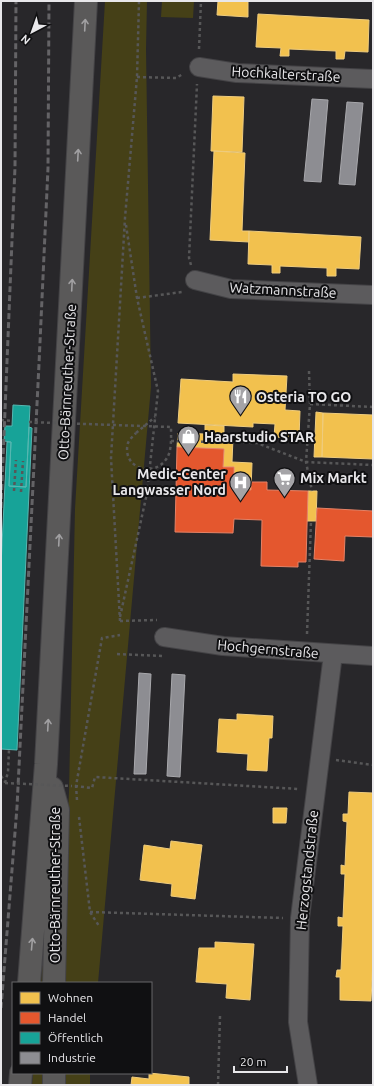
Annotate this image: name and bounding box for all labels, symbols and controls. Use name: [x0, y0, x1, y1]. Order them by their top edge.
north arrow: [12, 12, 52, 52]
one-way arrow: [81, 19, 88, 32]
text: N: [18, 32, 32, 47]
street label: Hochkalterstraße: [231, 63, 341, 85]
one-way arrow: [75, 149, 82, 162]
one-way arrow: [68, 279, 75, 292]
street label: Watzmannstraße: [229, 279, 337, 301]
street label: Otto-Bärnreuther-Straße: [55, 304, 79, 460]
restaurant icon: Osteria TO GO: [228, 384, 254, 417]
place label: Osteria TO GO: [256, 389, 351, 405]
shop icon: Haarstudio STAR: [175, 424, 201, 457]
place label: Haarstudio STAR: [204, 429, 314, 445]
supermarket icon: Mix Markt: [272, 465, 298, 498]
place label: Medic-Center Langwasser Nord: [113, 466, 226, 498]
hospital icon: Medic-Center Langwasser Nord: [228, 469, 254, 502]
place label: Mix Markt: [300, 470, 367, 486]
one-way arrow: [55, 534, 62, 547]
street label: Hochgernstraße: [217, 637, 319, 661]
one-way arrow: [45, 719, 52, 732]
street label: Otto-Bärnreuther-Straße: [47, 807, 63, 963]
street label: Herzogstandstraße: [293, 809, 321, 931]
one-way arrow: [29, 938, 36, 951]
legend: [12, 982, 152, 1074]
text: Wohnen: [48, 991, 93, 1004]
text: Handel: [48, 1011, 86, 1024]
text: Öffentlich: [48, 1031, 103, 1044]
scale bar: [234, 1048, 287, 1074]
text: Industrie: [48, 1051, 96, 1064]
text: 20 m: [240, 1055, 267, 1068]

